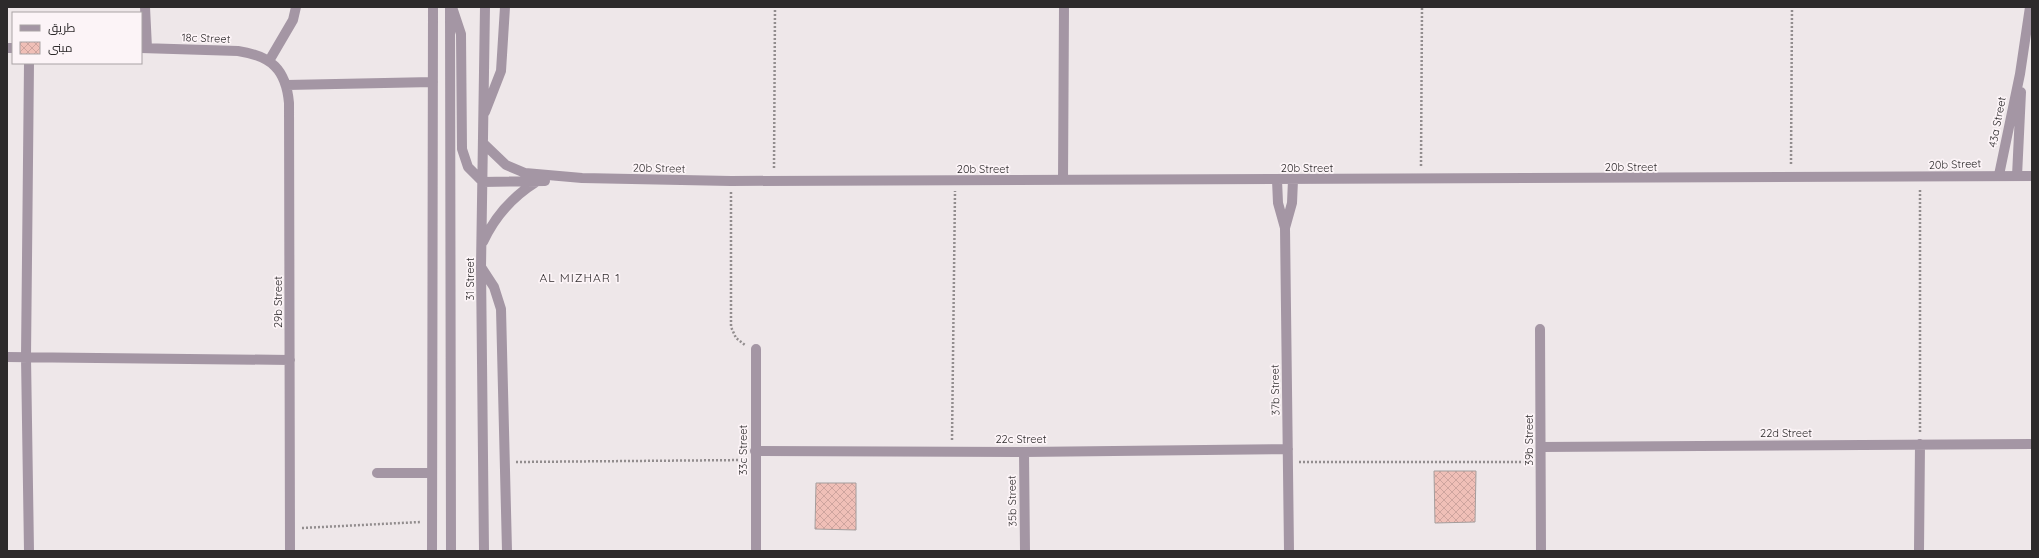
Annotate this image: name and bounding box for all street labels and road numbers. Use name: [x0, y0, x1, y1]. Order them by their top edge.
street label: 18c Street: [181, 30, 231, 46]
street label: 43a Street: [1985, 95, 2009, 149]
street label: 20b Street: [1929, 156, 1982, 172]
street label: 20b Street: [1605, 160, 1657, 174]
street label: 20b Street: [633, 161, 686, 175]
street label: 20b Street: [1281, 161, 1333, 175]
street label: 20b Street: [957, 162, 1009, 176]
street label: 31 Street: [463, 257, 477, 300]
street label: 29b Street: [271, 276, 285, 328]
street label: 37b Street: [1268, 364, 1282, 416]
street label: 39b Street: [1522, 414, 1536, 466]
street label: 33c Street: [736, 425, 750, 475]
street label: 22d Street: [1760, 426, 1812, 440]
street label: 22c Street: [996, 432, 1047, 446]
street label: 35b Street: [1005, 475, 1019, 527]

